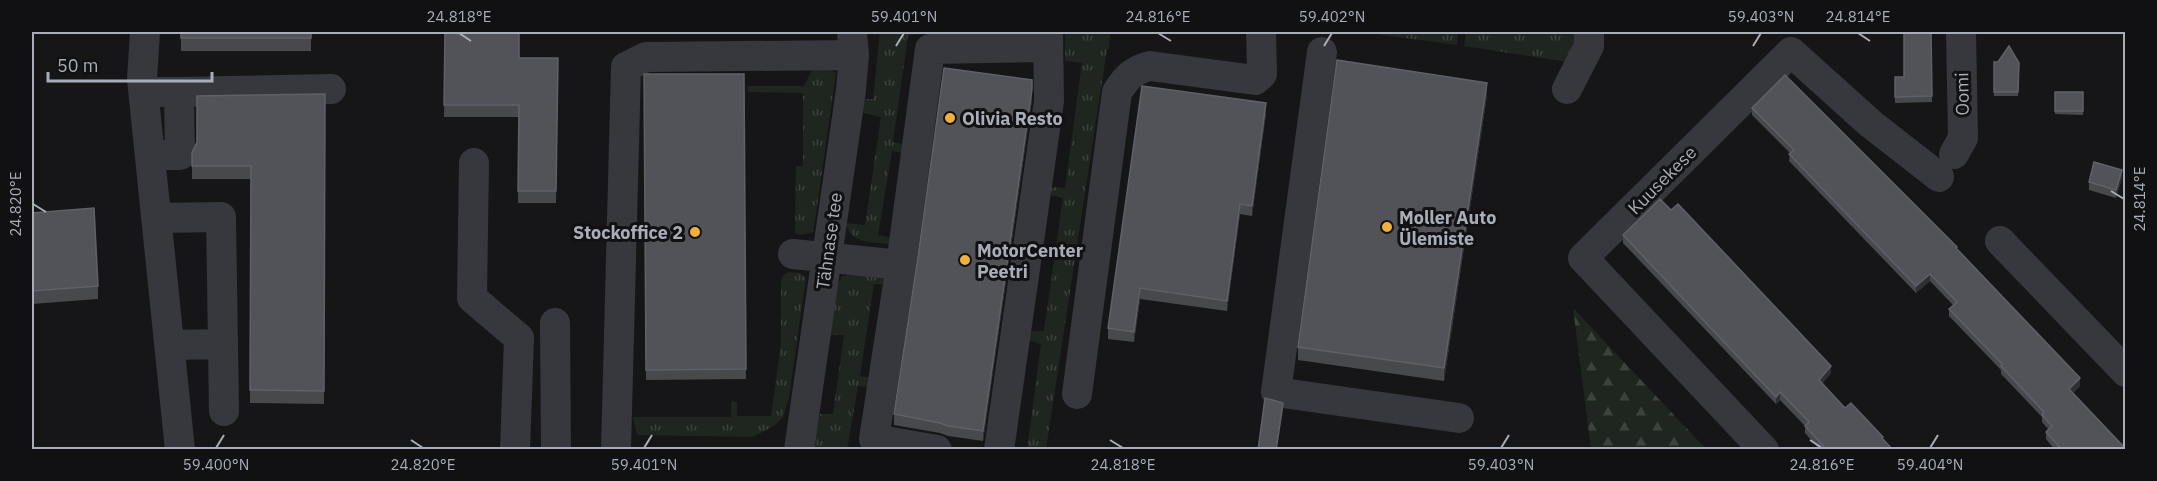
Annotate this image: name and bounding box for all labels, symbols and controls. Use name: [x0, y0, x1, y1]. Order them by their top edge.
text: 24.818°E: [427, 7, 491, 26]
text: 59.401°N: [871, 7, 937, 26]
text: 24.816°E: [1126, 7, 1190, 26]
text: 59.402°N: [1299, 7, 1365, 26]
text: 59.403°N: [1728, 7, 1794, 26]
text: 24.814°E: [1826, 7, 1890, 26]
scale bar: [48, 45, 212, 83]
text: 50 m: [57, 54, 99, 77]
street label: Oomi: [1950, 72, 1974, 116]
place label: Olivia Resto: [962, 107, 1063, 130]
marker: Olivia Resto: [943, 111, 957, 125]
street label: Kuusekese: [1623, 141, 1701, 219]
text: 24.814°E: [2130, 167, 2149, 231]
text: 24.820°E: [6, 172, 25, 236]
street label: Tähnase tee: [811, 191, 847, 291]
place label: Moller Auto Ülemiste: [1399, 206, 1496, 250]
marker: Moller Auto Ülemiste: [1380, 220, 1394, 234]
place label: Stockoffice 2: [573, 221, 683, 244]
marker: Stockoffice 2: [688, 225, 702, 239]
place label: MotorCenter Peetri: [977, 239, 1083, 283]
marker: MotorCenter Peetri: [958, 253, 972, 267]
text: 59.400°N: [183, 455, 249, 474]
text: 24.820°E: [391, 455, 455, 474]
text: 59.401°N: [611, 455, 677, 474]
text: 24.818°E: [1091, 455, 1155, 474]
text: 59.403°N: [1468, 455, 1534, 474]
text: 24.816°E: [1790, 455, 1854, 474]
text: 59.404°N: [1897, 455, 1963, 474]

